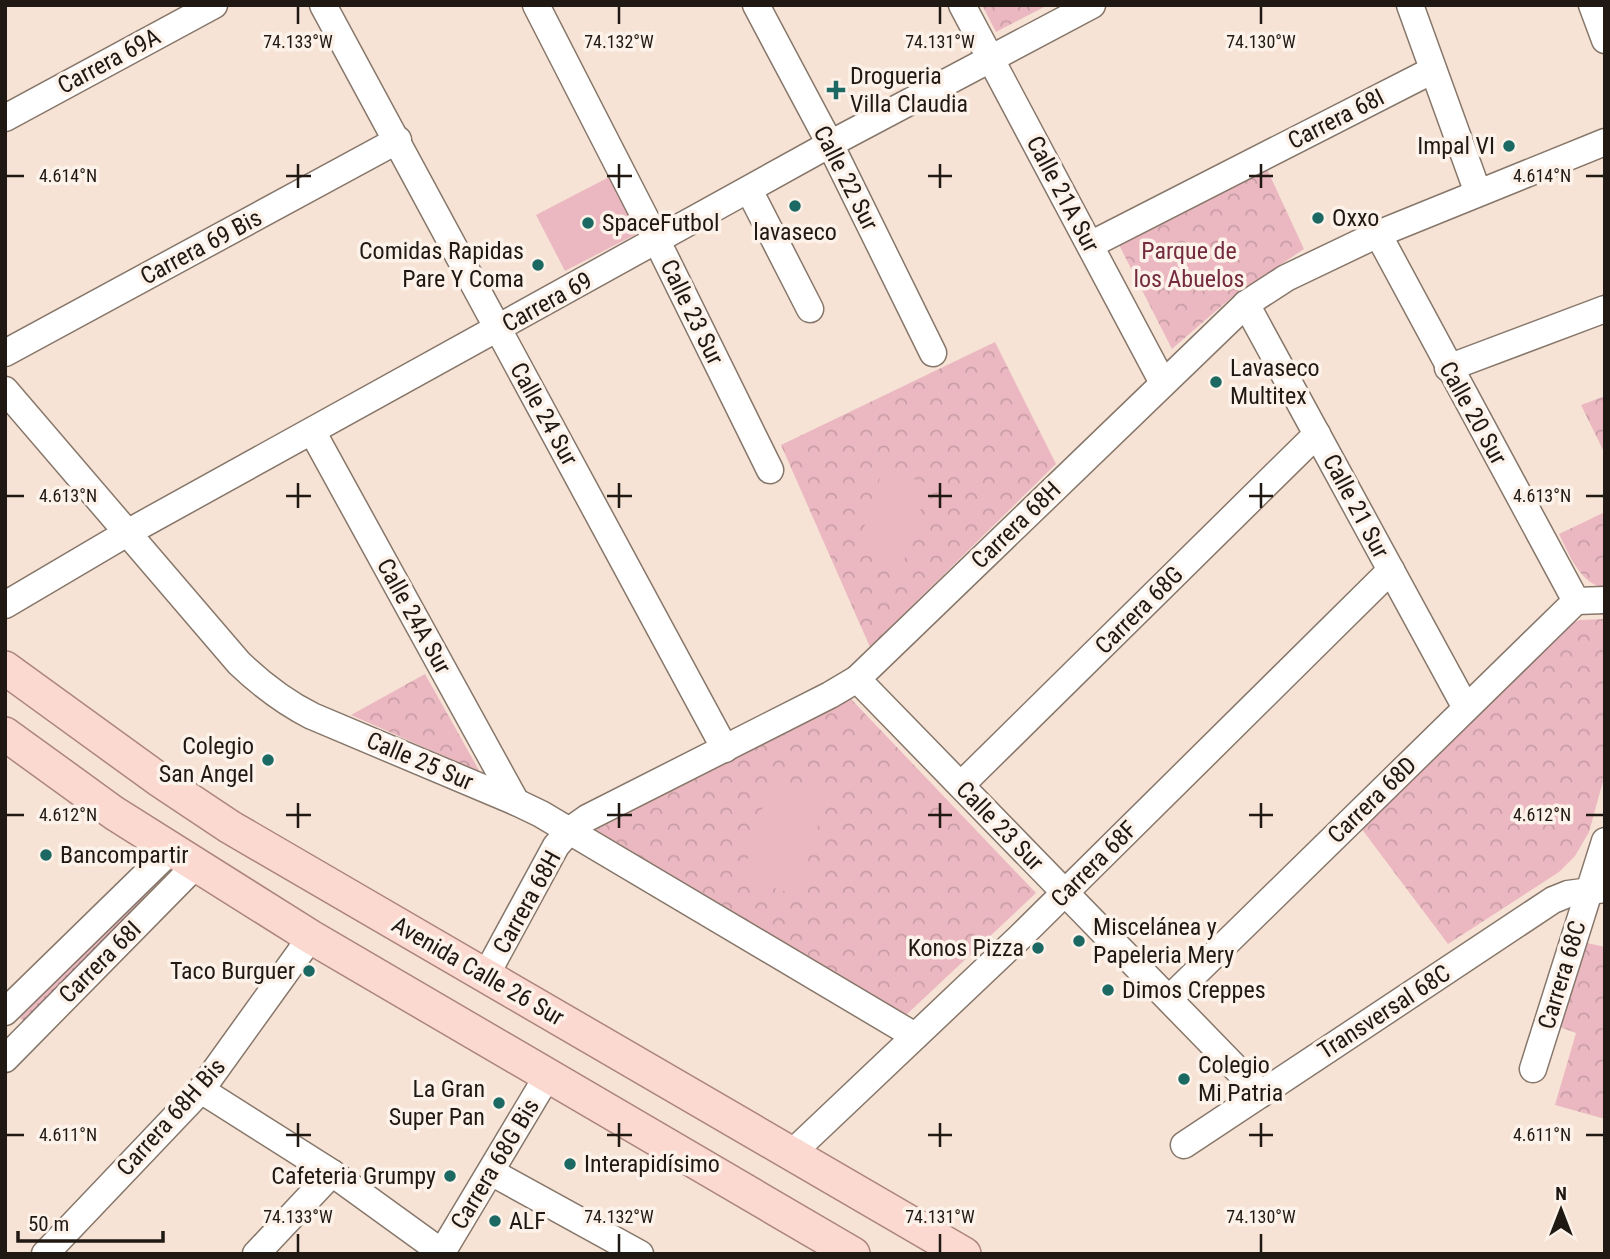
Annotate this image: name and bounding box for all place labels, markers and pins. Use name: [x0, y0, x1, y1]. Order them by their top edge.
place label: Drogueria Villa Claudia: [850, 62, 968, 118]
marker: Drogueria Villa Claudia: [828, 82, 844, 98]
place label: Impal VI: [1417, 132, 1495, 160]
marker: Impal VI: [1501, 138, 1517, 154]
marker: lavaseco: [787, 198, 803, 214]
place label: Oxxo: [1332, 204, 1379, 232]
place label: SpaceFutbol: [602, 209, 720, 237]
marker: Oxxo: [1310, 210, 1326, 226]
marker: SpaceFutbol: [580, 215, 596, 231]
place label: lavaseco: [753, 218, 837, 246]
place label: Comidas Rapidas Pare Y Coma: [359, 237, 524, 293]
marker: Comidas Rapidas Pare Y Coma: [530, 257, 546, 273]
place label: Lavaseco Multitex: [1230, 354, 1320, 410]
marker: Lavaseco Multitex: [1208, 374, 1224, 390]
place label: Colegio San Angel: [159, 732, 254, 788]
marker: Colegio San Angel: [260, 752, 276, 768]
place label: Bancompartir: [60, 841, 189, 869]
marker: Bancompartir: [38, 847, 54, 863]
place label: Miscelánea y Papeleria Mery: [1093, 913, 1234, 969]
marker: Miscelánea y Papeleria Mery: [1071, 933, 1087, 949]
place label: Konos Pizza: [908, 934, 1024, 962]
marker: Konos Pizza: [1030, 940, 1046, 956]
place label: Taco Burguer: [170, 957, 295, 985]
marker: Taco Burguer: [301, 963, 317, 979]
place label: Dimos Creppes: [1122, 976, 1266, 1004]
marker: Dimos Creppes: [1100, 982, 1116, 998]
place label: Colegio Mi Patria: [1198, 1051, 1283, 1107]
marker: Colegio Mi Patria: [1176, 1071, 1192, 1087]
place label: La Gran Super Pan: [389, 1075, 485, 1131]
marker: La Gran Super Pan: [491, 1095, 507, 1111]
place label: Interapidísimo: [584, 1150, 720, 1178]
marker: Interapidísimo: [562, 1156, 578, 1172]
place label: Cafeteria Grumpy: [271, 1162, 436, 1190]
marker: Cafeteria Grumpy: [442, 1168, 458, 1184]
place label: ALF: [509, 1207, 546, 1235]
marker: ALF: [487, 1213, 503, 1229]

